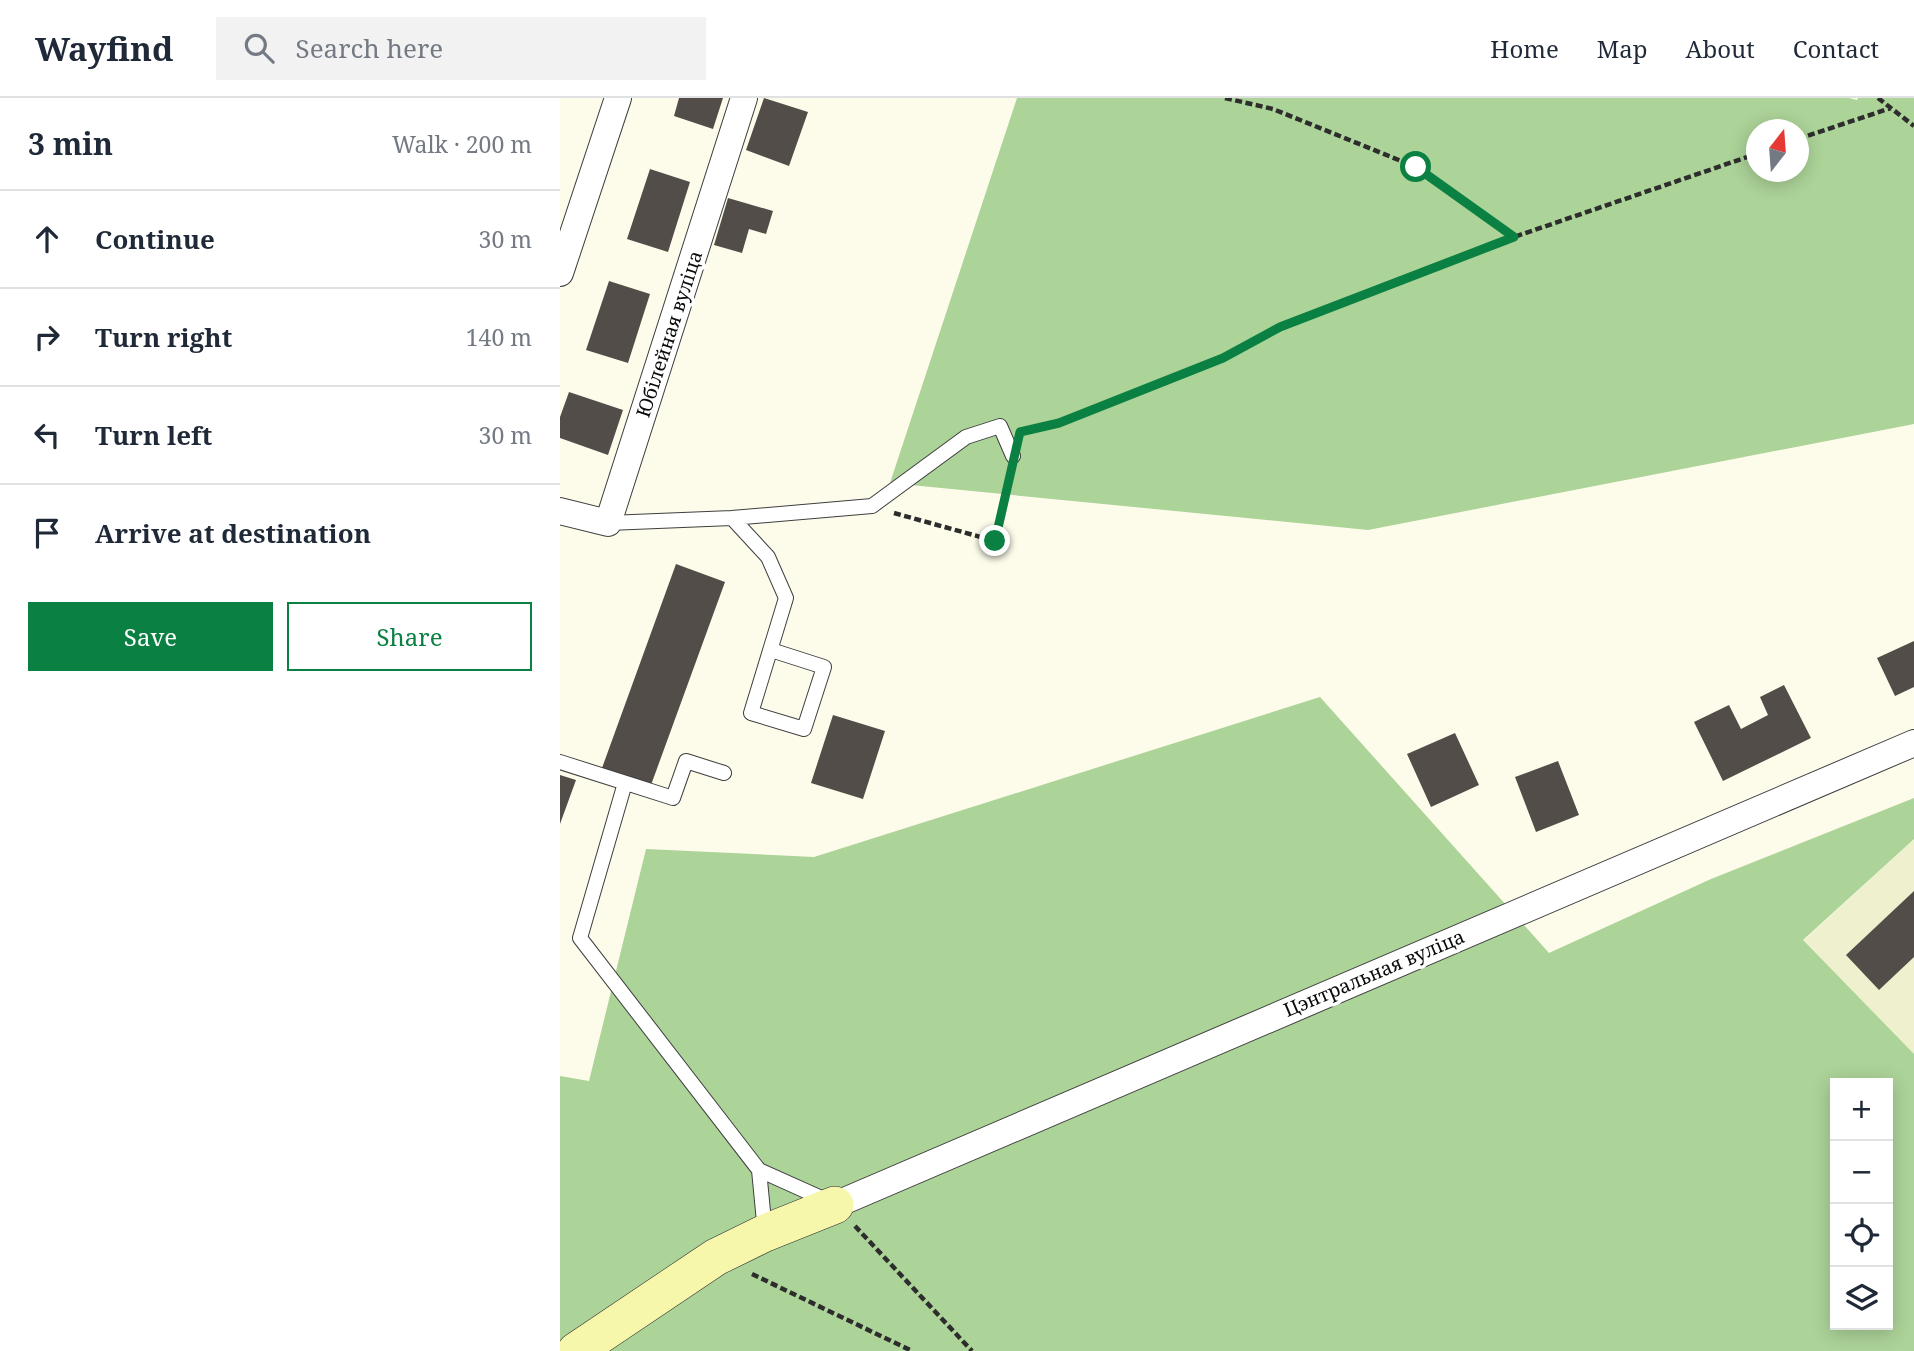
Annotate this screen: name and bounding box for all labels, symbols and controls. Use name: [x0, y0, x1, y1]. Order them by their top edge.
search box: [216, 17, 706, 80]
text: Wayfind: [35, 26, 174, 71]
icon: search: [240, 29, 278, 67]
text: Search here: [296, 30, 443, 66]
text: Home: [1490, 32, 1559, 65]
text: Map: [1597, 32, 1648, 65]
text: About: [1686, 32, 1755, 65]
text: Contact: [1793, 32, 1879, 65]
north arrow: [1746, 119, 1809, 182]
text: 3 min: [28, 123, 113, 164]
text: Walk · 200 m: [392, 128, 532, 160]
route start: [1400, 151, 1431, 182]
icon: ahead: [28, 220, 66, 258]
text: Continue: [95, 221, 215, 257]
text: 30 m: [479, 223, 532, 255]
street label: Юбілейная вуліца: [630, 247, 708, 421]
icon: right: [28, 318, 66, 356]
text: Turn right: [95, 319, 232, 355]
text: 140 m: [466, 321, 532, 353]
icon: left: [28, 416, 66, 454]
text: Turn left: [95, 417, 212, 453]
text: 30 m: [479, 419, 532, 451]
icon: arrive: [28, 514, 66, 552]
text: Arrive at destination: [95, 515, 371, 551]
route end: [979, 525, 1010, 556]
button: Save: [28, 602, 273, 671]
button: Share: [287, 602, 532, 671]
street label: Цэнтральная вуліца: [1280, 923, 1468, 1023]
map controls: [1830, 1078, 1893, 1330]
button: +: [1830, 1078, 1893, 1141]
button: −: [1830, 1141, 1893, 1204]
button: locate: [1830, 1204, 1893, 1267]
button: layers: [1830, 1267, 1893, 1330]

